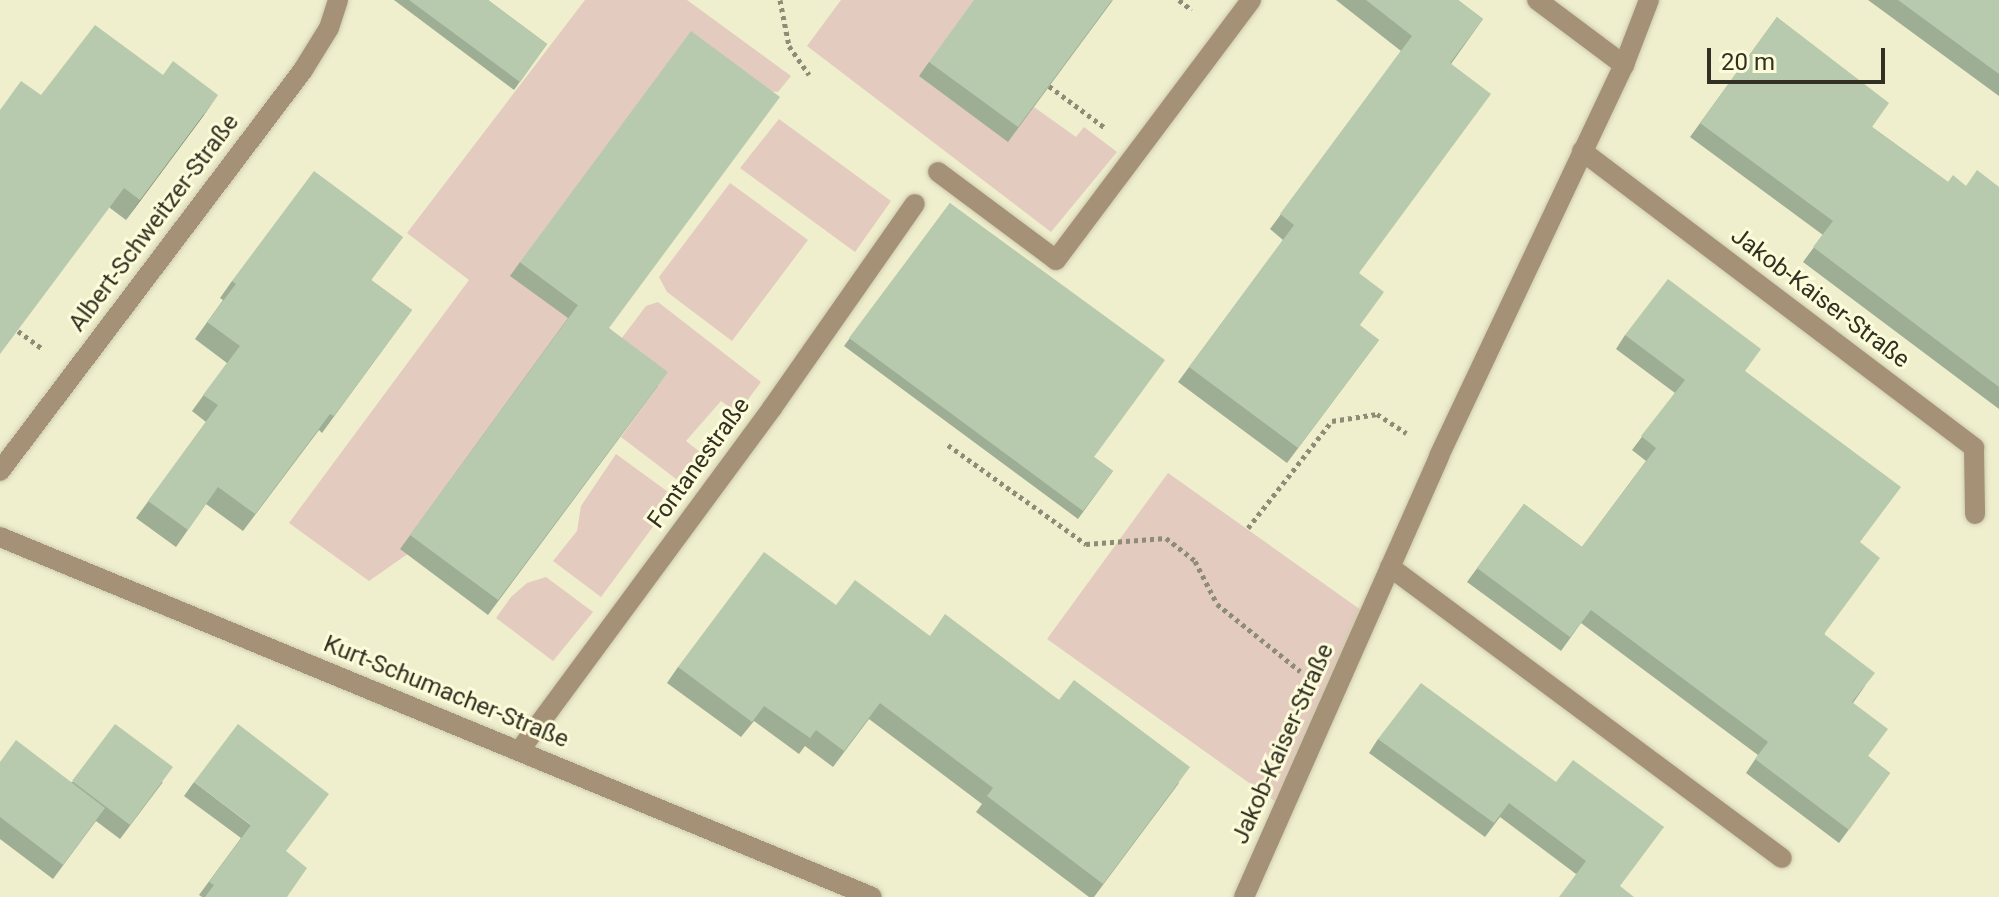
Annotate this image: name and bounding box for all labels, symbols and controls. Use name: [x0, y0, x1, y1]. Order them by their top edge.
scale bar: [1711, 32, 1889, 82]
text: 20 m: [1721, 48, 1775, 76]
street label: Albert-Schweitzer-Straße: [63, 109, 245, 337]
street label: Jakob-Kaiser-Straße: [1725, 222, 1915, 374]
street label: Fontanestraße: [642, 392, 756, 534]
street label: Kurt-Schumacher-Straße: [319, 630, 573, 754]
street label: Jakob-Kaiser-Straße: [1226, 640, 1340, 848]

